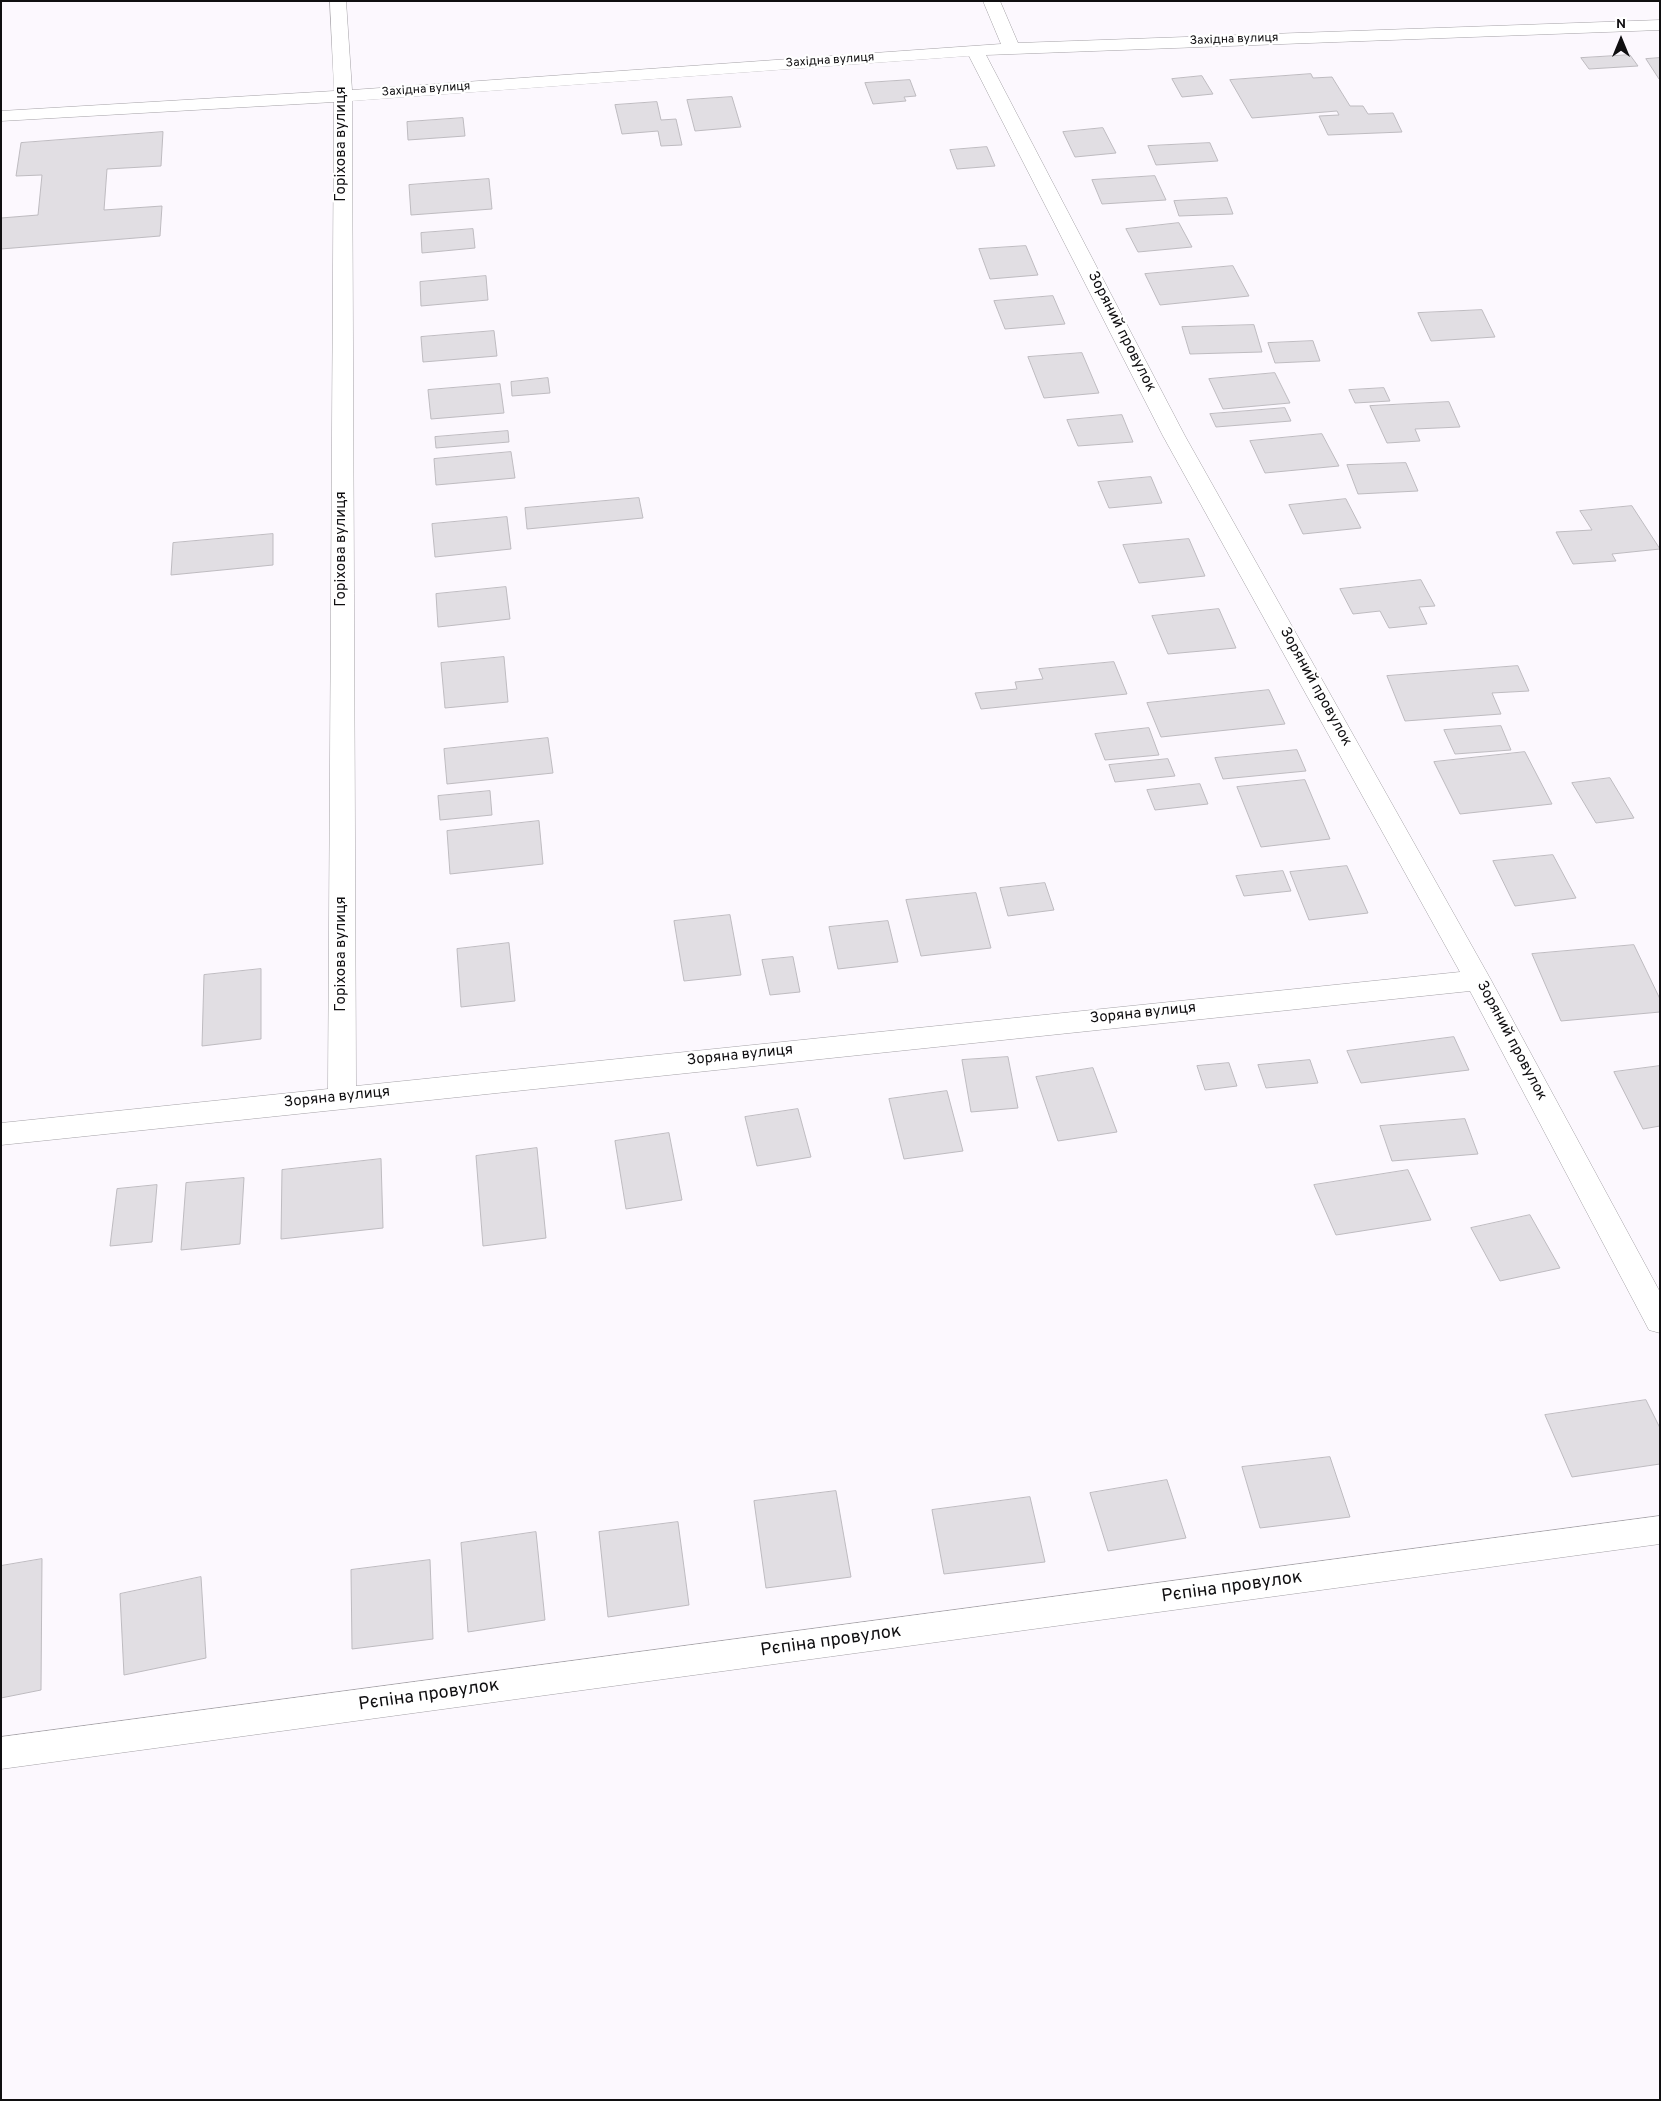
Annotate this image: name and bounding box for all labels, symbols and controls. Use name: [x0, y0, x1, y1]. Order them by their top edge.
north arrow: [1596, 15, 1646, 65]
text: N: [1616, 16, 1626, 33]
street label: Західна вулиця: [1189, 31, 1279, 49]
street label: Західна вулиця: [785, 51, 875, 71]
street label: Західна вулиця: [381, 80, 471, 100]
street label: Горіхова вулиця: [333, 86, 351, 202]
street label: Зоряний провулок: [1083, 269, 1159, 395]
street label: Горіхова вулиця: [333, 491, 351, 607]
street label: Зоряний провулок: [1275, 624, 1355, 750]
street label: Горіхова вулиця: [333, 896, 351, 1012]
street label: Зоряний провулок: [1472, 978, 1550, 1104]
street label: Зоряна вулиця: [1089, 999, 1197, 1029]
street label: Зоряна вулиця: [686, 1041, 794, 1071]
street label: Зоряна вулиця: [283, 1083, 391, 1113]
street label: Рєпіна провулок: [1160, 1567, 1304, 1609]
street label: Рєпіна провулок: [759, 1621, 903, 1663]
street label: Рєпіна провулок: [357, 1675, 501, 1717]

